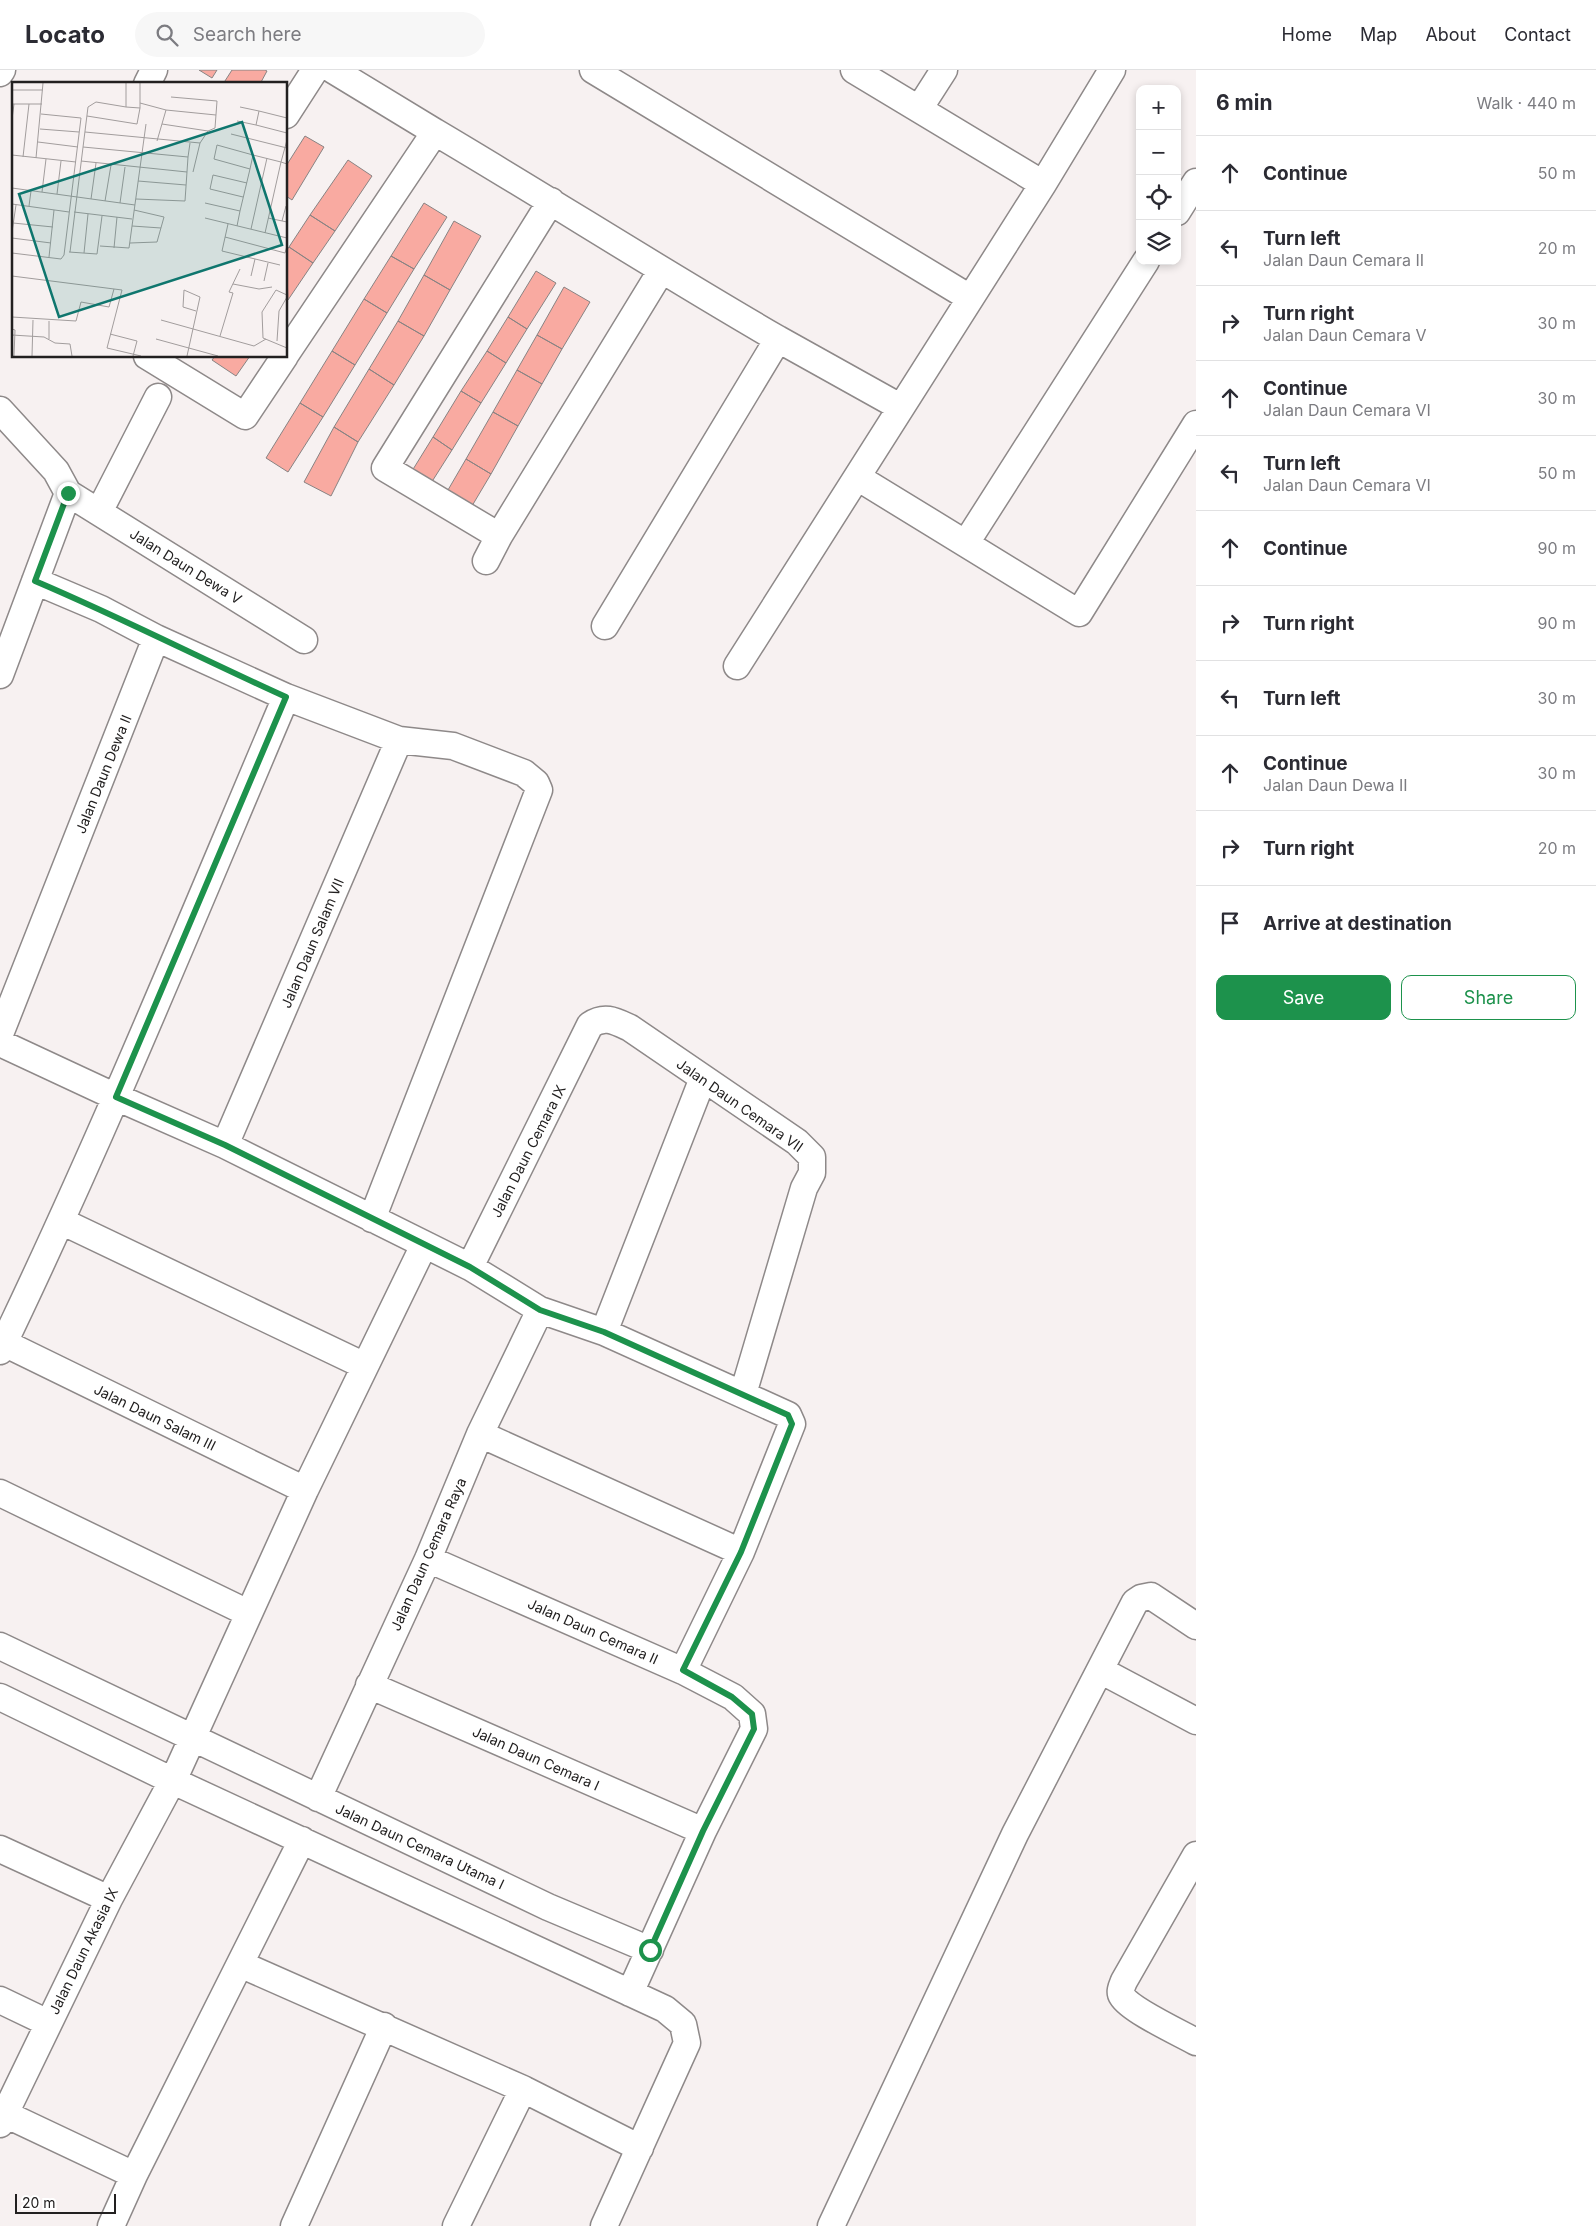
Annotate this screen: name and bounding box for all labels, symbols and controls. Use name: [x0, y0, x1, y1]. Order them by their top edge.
search box: [135, 12, 485, 57]
text: Locato: [25, 20, 105, 49]
icon: search: [153, 21, 181, 49]
text: Search here: [193, 23, 301, 46]
text: Home: [1282, 24, 1332, 45]
text: Map: [1360, 24, 1397, 45]
text: About: [1425, 24, 1476, 45]
text: Contact: [1504, 24, 1571, 45]
inset map: [12, 82, 288, 358]
map controls: [1136, 85, 1181, 265]
button: +: [1136, 85, 1181, 130]
text: 6 min: [1216, 90, 1273, 115]
text: Walk · 440 m: [1477, 93, 1576, 113]
button: −: [1136, 130, 1181, 175]
icon: ahead: [1216, 159, 1244, 187]
text: Continue: [1263, 162, 1348, 185]
text: 50 m: [1538, 163, 1576, 183]
button: locate: [1136, 175, 1181, 220]
button: layers: [1136, 220, 1181, 265]
text: Turn left: [1263, 227, 1341, 250]
icon: left: [1216, 234, 1244, 262]
text: 20 m: [1538, 238, 1576, 258]
text: Jalan Daun Cemara II: [1263, 250, 1424, 270]
text: Turn right: [1263, 302, 1354, 325]
icon: right: [1216, 309, 1244, 337]
text: 30 m: [1538, 313, 1576, 333]
text: Jalan Daun Cemara V: [1263, 325, 1426, 345]
text: Continue: [1263, 377, 1348, 400]
icon: ahead: [1216, 384, 1244, 412]
text: 30 m: [1538, 388, 1576, 408]
text: Jalan Daun Cemara VI: [1263, 400, 1431, 420]
text: Turn left: [1263, 452, 1341, 475]
icon: left: [1216, 459, 1244, 487]
text: 50 m: [1538, 463, 1576, 483]
text: Jalan Daun Cemara VI: [1263, 475, 1431, 495]
route end: [57, 482, 80, 505]
street label: Jalan Daun Dewa V: [127, 525, 245, 607]
icon: ahead: [1216, 534, 1244, 562]
text: Continue: [1263, 537, 1348, 560]
text: 90 m: [1537, 538, 1576, 558]
icon: right: [1216, 609, 1244, 637]
text: Turn right: [1263, 612, 1354, 635]
text: 90 m: [1537, 613, 1576, 633]
icon: left: [1216, 684, 1244, 712]
text: Turn left: [1263, 687, 1341, 710]
text: 30 m: [1538, 688, 1576, 708]
street label: Jalan Daun Dewa II: [71, 712, 135, 836]
text: Continue: [1263, 752, 1348, 775]
icon: ahead: [1216, 759, 1244, 787]
text: 30 m: [1538, 763, 1576, 783]
text: Jalan Daun Dewa II: [1263, 775, 1408, 795]
icon: right: [1216, 834, 1244, 862]
text: Turn right: [1263, 837, 1354, 860]
text: 20 m: [1538, 838, 1576, 858]
street label: Jalan Daun Salam VII: [277, 876, 347, 1010]
icon: arrive: [1216, 909, 1244, 937]
text: Arrive at destination: [1263, 912, 1452, 935]
button: Save: [1216, 975, 1391, 1020]
button: Share: [1401, 975, 1576, 1020]
street label: Jalan Daun Cemara VII: [673, 1055, 807, 1155]
street label: Jalan Daun Cemara IX: [487, 1081, 569, 1220]
street label: Jalan Daun Salam III: [91, 1380, 219, 1454]
street label: Jalan Daun Cemara Raya: [387, 1475, 469, 1633]
street label: Jalan Daun Cemara II: [525, 1595, 661, 1667]
street label: Jalan Daun Cemara I: [470, 1722, 602, 1794]
street label: Jalan Daun Cemara Utama I: [333, 1799, 507, 1893]
street label: Jalan Daun Akasia IX: [45, 1884, 121, 2017]
route start: [639, 1939, 662, 1962]
scale bar: [15, 2191, 116, 2214]
text: 20 m: [22, 2194, 56, 2211]

